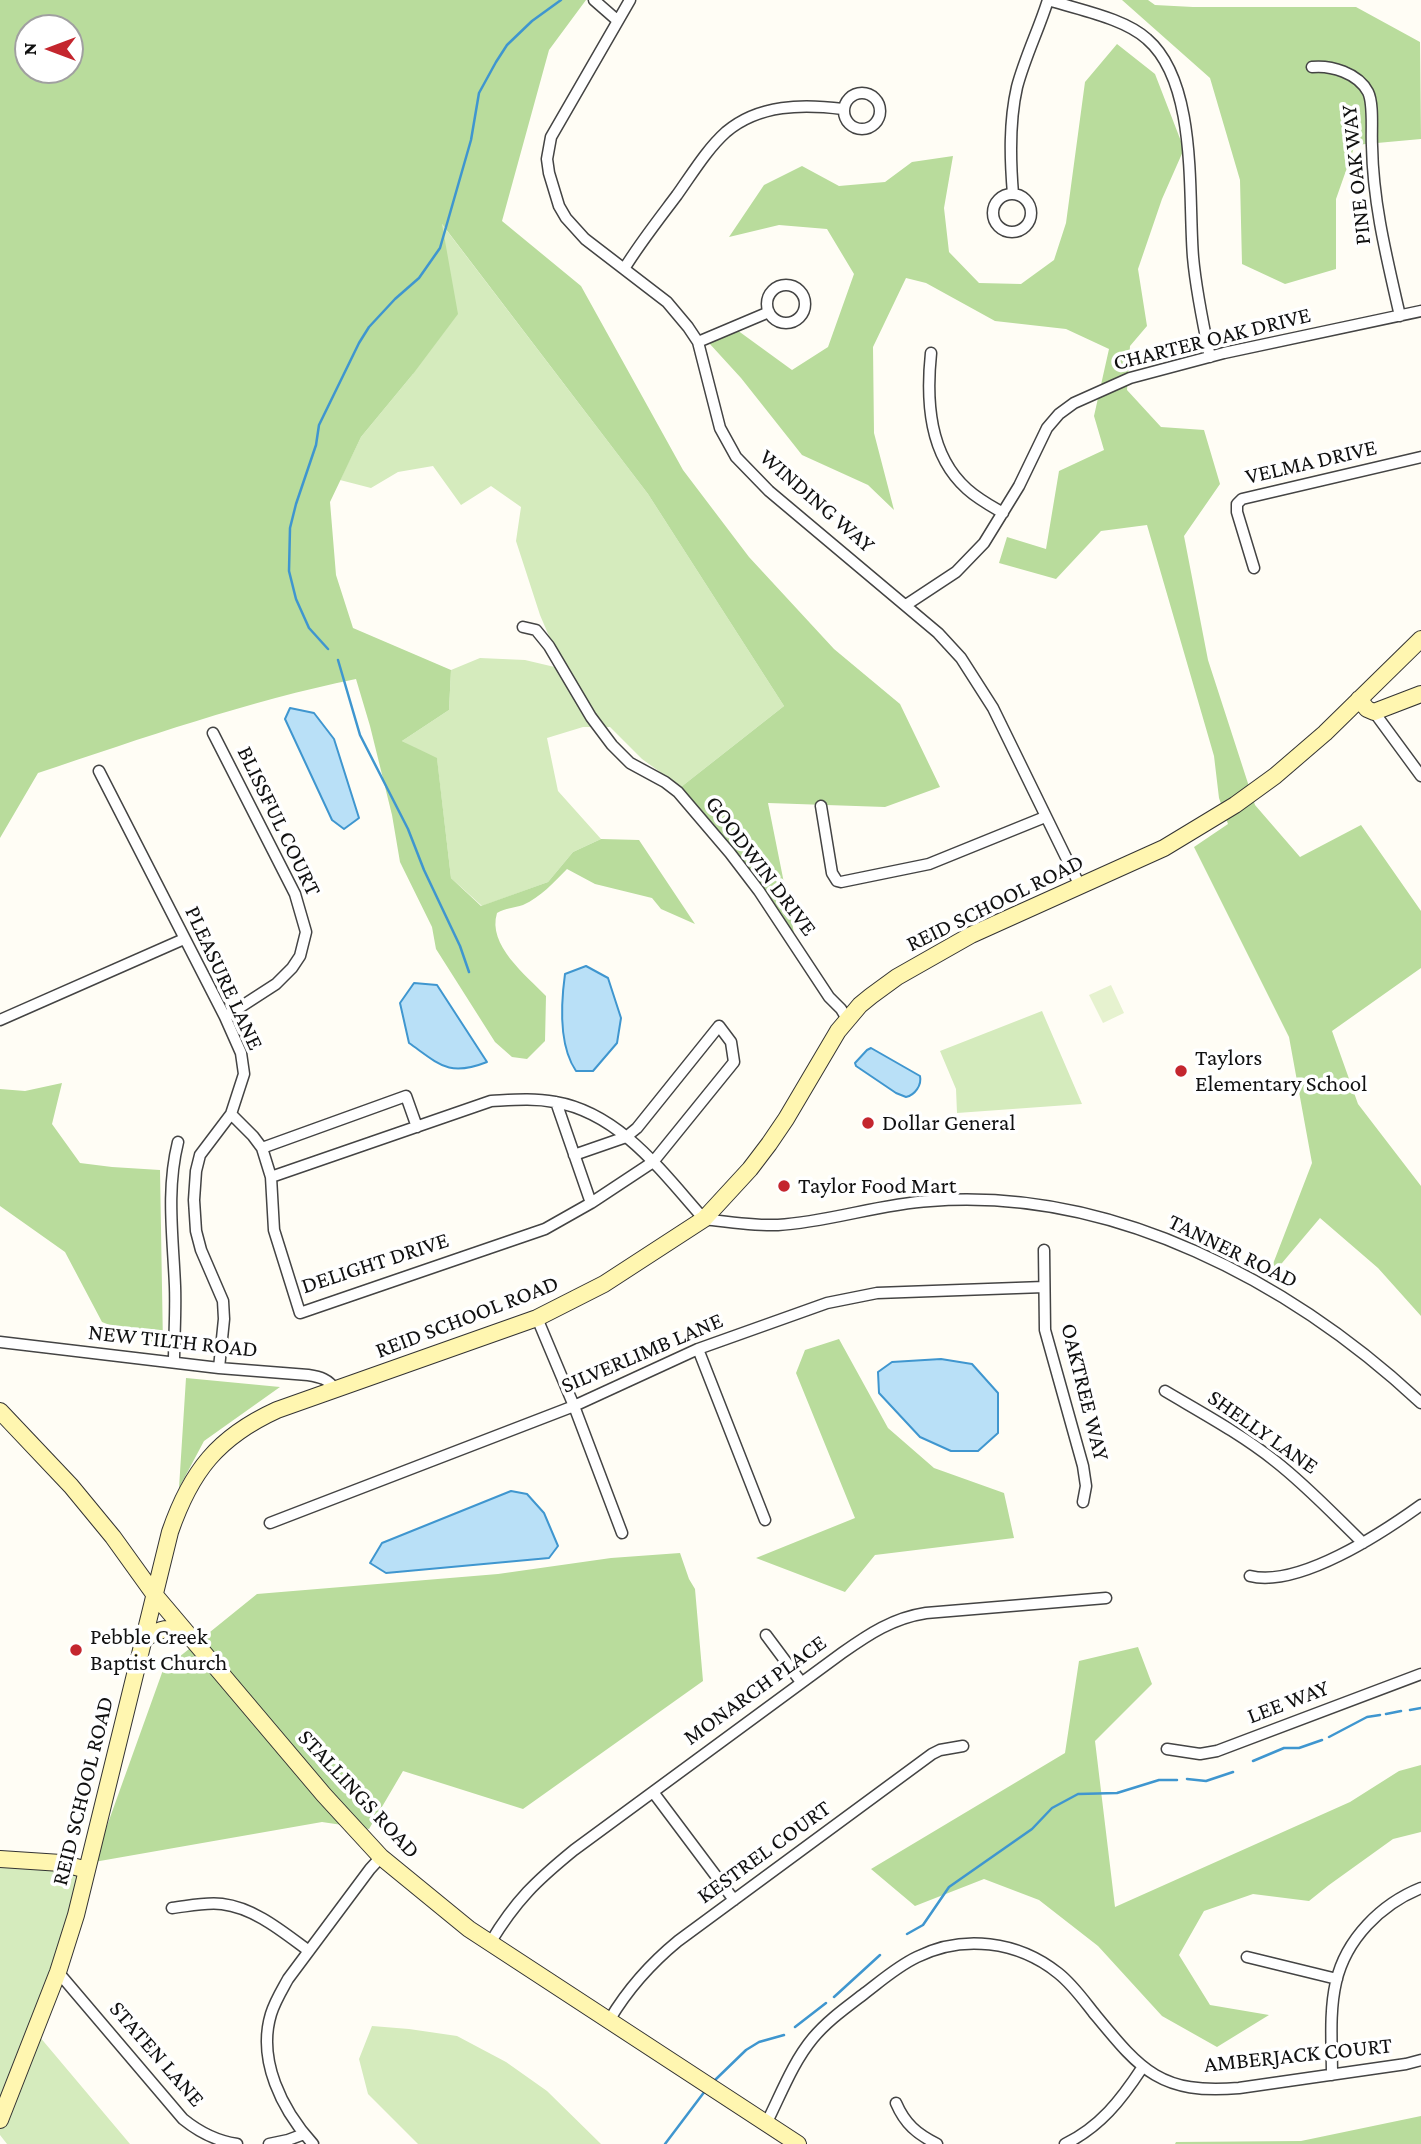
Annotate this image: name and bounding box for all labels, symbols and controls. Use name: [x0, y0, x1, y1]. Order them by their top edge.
north arrow: [14, 14, 84, 84]
text: N: [19, 43, 40, 55]
street label: PINE OAK WAY: [1335, 103, 1377, 247]
street label: CHARTER OAK DRIVE: [1110, 301, 1314, 377]
street label: VELMA DRIVE: [1243, 433, 1379, 491]
street label: WINDING WAY: [754, 443, 880, 559]
street label: BLISSFUL COURT: [231, 742, 327, 900]
street label: GOODWIN DRIVE: [699, 790, 823, 942]
street label: REID SCHOOL ROAD: [902, 848, 1088, 958]
street label: PLEASURE LANE: [179, 902, 269, 1054]
place label: Taylors Elementary School: [1195, 1044, 1367, 1098]
marker: Taylors Elementary School: [1173, 1063, 1189, 1079]
place label: Dollar General: [882, 1109, 1015, 1137]
marker: Dollar General: [860, 1115, 876, 1131]
place label: Taylor Food Mart: [798, 1172, 956, 1200]
marker: Taylor Food Mart: [776, 1178, 792, 1194]
street label: TANNER ROAD: [1164, 1208, 1302, 1294]
street label: DELIGHT DRIVE: [298, 1226, 452, 1300]
street label: REID SCHOOL ROAD: [371, 1269, 563, 1365]
street label: SILVERLIMB LANE: [557, 1306, 727, 1400]
street label: NEW TILTH ROAD: [87, 1318, 259, 1364]
street label: OAKTREE WAY: [1055, 1321, 1115, 1463]
street label: SHELLY LANE: [1202, 1384, 1324, 1480]
place label: Pebble Creek Baptist Church: [90, 1623, 227, 1677]
street label: MONARCH PLACE: [678, 1629, 832, 1751]
marker: Pebble Creek Baptist Church: [68, 1642, 84, 1658]
street label: LEE WAY: [1243, 1674, 1333, 1730]
street label: REID SCHOOL ROAD: [46, 1694, 120, 1888]
street label: STALLINGS ROAD: [292, 1724, 426, 1864]
street label: KESTREL COURT: [692, 1794, 836, 1910]
street label: STATEN LANE: [104, 1995, 210, 2113]
street label: AMBERJACK COURT: [1203, 2031, 1393, 2079]

